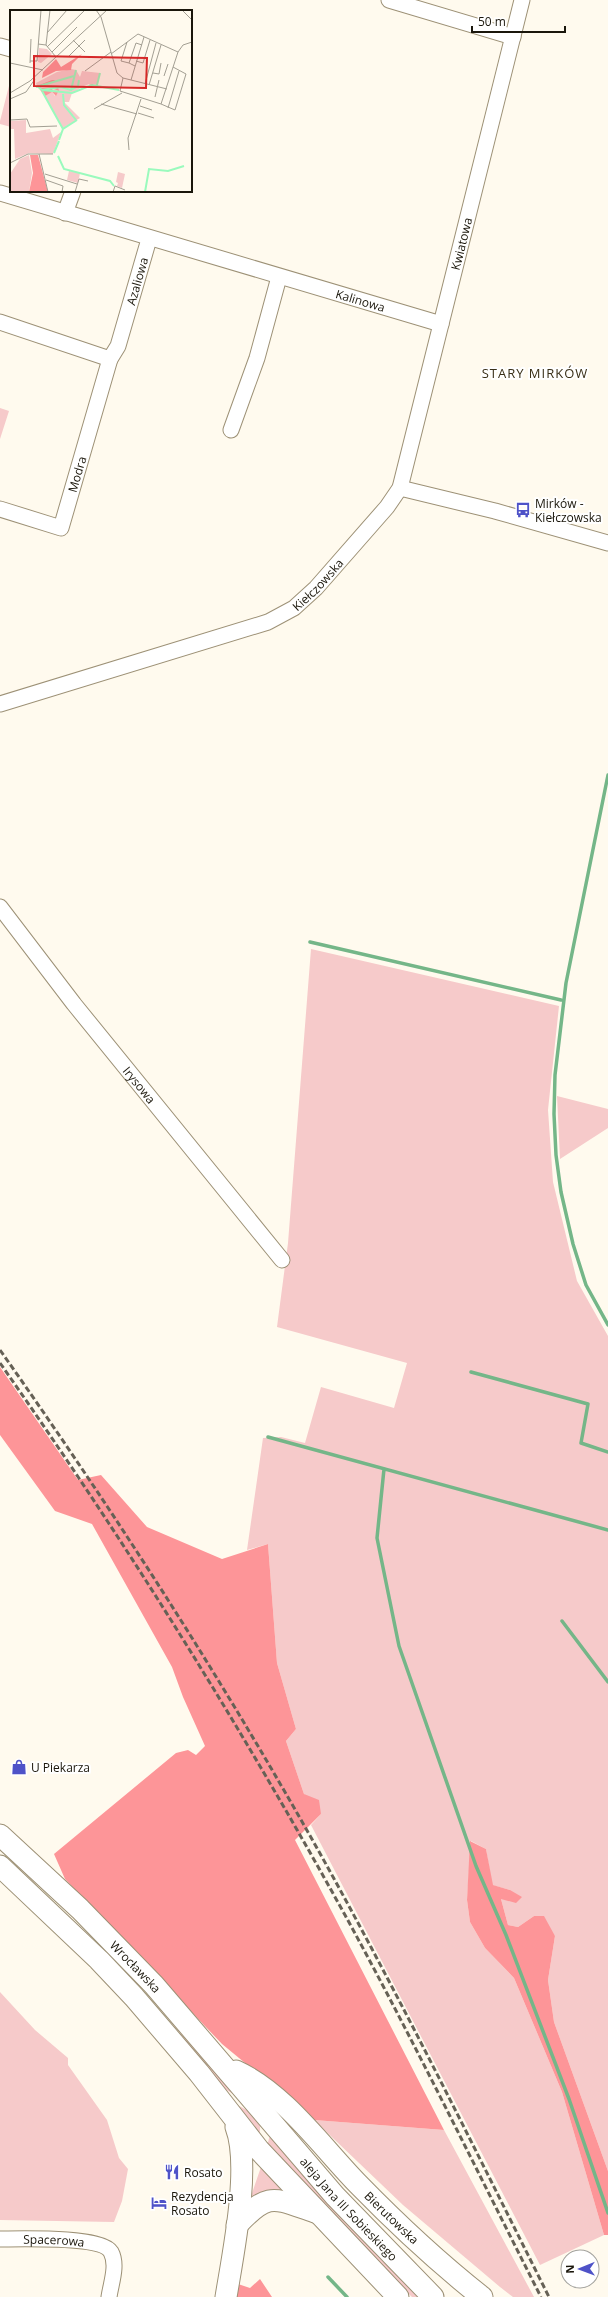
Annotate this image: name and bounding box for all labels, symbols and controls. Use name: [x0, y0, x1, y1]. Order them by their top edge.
scale bar: [472, 8, 565, 34]
inset map: [10, 10, 192, 192]
text: 50 m: [478, 13, 506, 30]
street label: Kwiatowa: [446, 216, 476, 272]
street label: Azaliowa: [122, 255, 152, 307]
street label: Kalinowa: [334, 285, 387, 315]
district label: STARY MIRKÓW: [482, 364, 588, 382]
street label: Modra: [63, 454, 90, 494]
place label: Mirków - Kiełczowska: [535, 495, 602, 526]
bus stop icon: Mirków - Kiełczowska: [514, 501, 532, 519]
street label: Kiełczowska: [288, 555, 347, 614]
street label: Irysowa: [119, 1063, 160, 1107]
shop icon: U Piekarza: [10, 1758, 28, 1776]
place label: U Piekarza: [31, 1759, 90, 1776]
street label: Wrocławska: [106, 1937, 165, 1996]
street label: aleja Jana III Sobieskiego: [297, 2153, 402, 2264]
restaurant icon: Rosato: [163, 2163, 181, 2181]
place label: Rosato: [184, 2164, 223, 2181]
street label: Bierutowska: [361, 2187, 423, 2248]
place label: Rezydencja Rosato: [171, 2188, 234, 2219]
hotel icon: Rezydencja Rosato: [150, 2194, 168, 2212]
street label: Spacerowa: [23, 2230, 86, 2250]
north arrow: [560, 2249, 600, 2289]
text: N: [562, 2265, 577, 2274]

